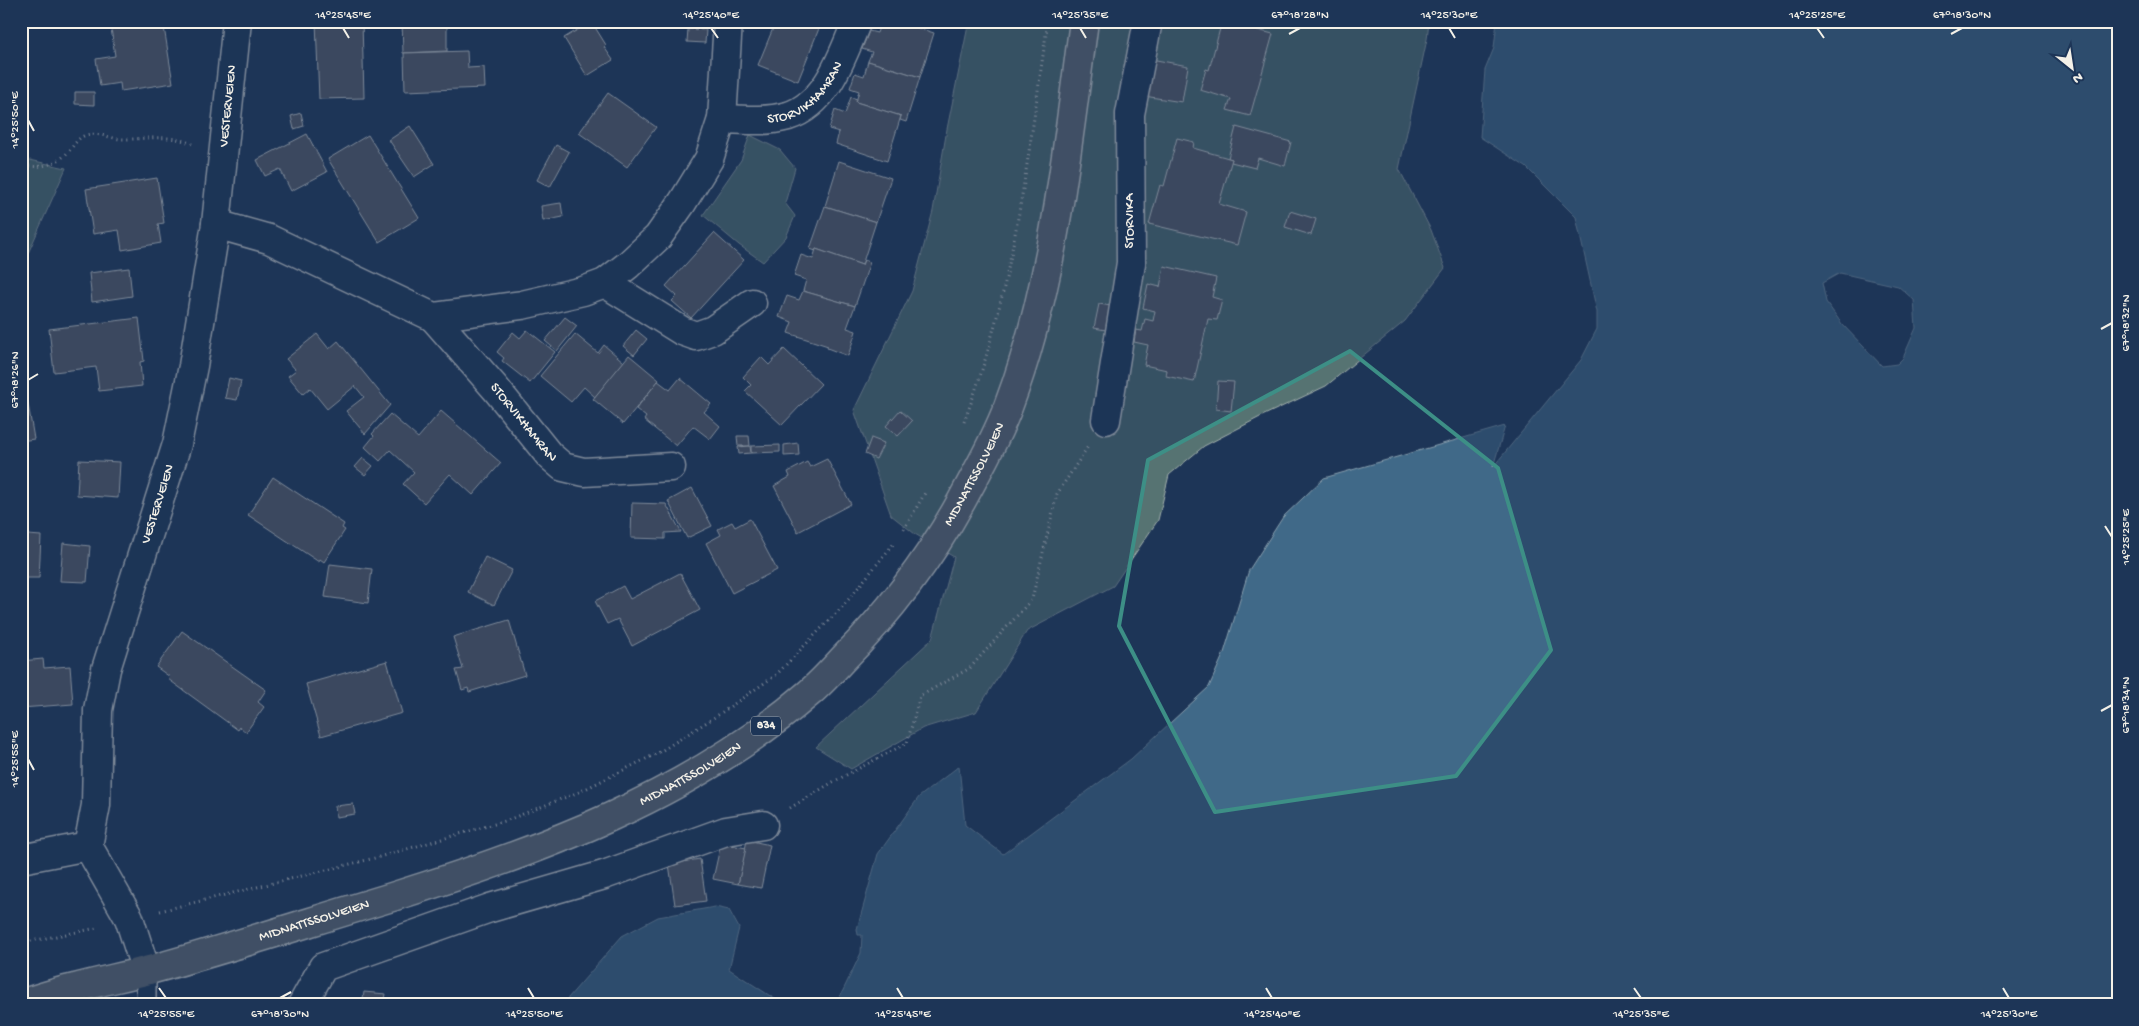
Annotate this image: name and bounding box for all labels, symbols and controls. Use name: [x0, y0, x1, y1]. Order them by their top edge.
text: 14°25'45"E: [314, 9, 371, 23]
text: 14°25'40"E: [682, 9, 740, 23]
text: 14°25'35"E: [1051, 9, 1109, 23]
text: 67°18'28"N: [1271, 9, 1329, 23]
text: 14°25'30"E: [1420, 9, 1478, 23]
text: 14°25'25"E: [1788, 9, 1845, 23]
text: 67°18'30"N: [1933, 9, 1991, 23]
north arrow: [2046, 42, 2096, 92]
street label: STORVIKHAMRAN: [766, 59, 847, 128]
street label: VESTERVEIEN: [215, 64, 241, 149]
text: N: [2069, 67, 2085, 87]
text: 14°25'50"E: [9, 91, 23, 149]
street label: STORVIKA: [1122, 193, 1139, 248]
text: 67°18'32"N: [2120, 294, 2134, 352]
text: 67°18'26"N: [9, 351, 23, 408]
street label: STORVIKHAMRAN: [486, 379, 560, 466]
street label: MIDNATTSSOLVEIEN: [940, 420, 1009, 529]
street label: VESTERVEIEN: [137, 462, 179, 547]
text: 14°25'25"E: [2120, 509, 2134, 566]
text: 67°18'34"N: [2120, 676, 2134, 733]
road number: 834: [751, 716, 781, 736]
text: 14°25'55"E: [9, 730, 23, 788]
street label: MIDNATTSSOLVEIEN: [637, 738, 745, 810]
street label: MIDNATTSSOLVEIEN: [257, 896, 372, 946]
text: 14°25'55"E: [137, 1008, 195, 1022]
text: 67°18'30"N: [251, 1008, 309, 1022]
text: 14°25'50"E: [505, 1008, 563, 1022]
text: 14°25'45"E: [874, 1008, 931, 1022]
text: 14°25'40"E: [1243, 1008, 1301, 1022]
text: 14°25'35"E: [1612, 1008, 1670, 1022]
text: 14°25'30"E: [1980, 1008, 2038, 1022]

